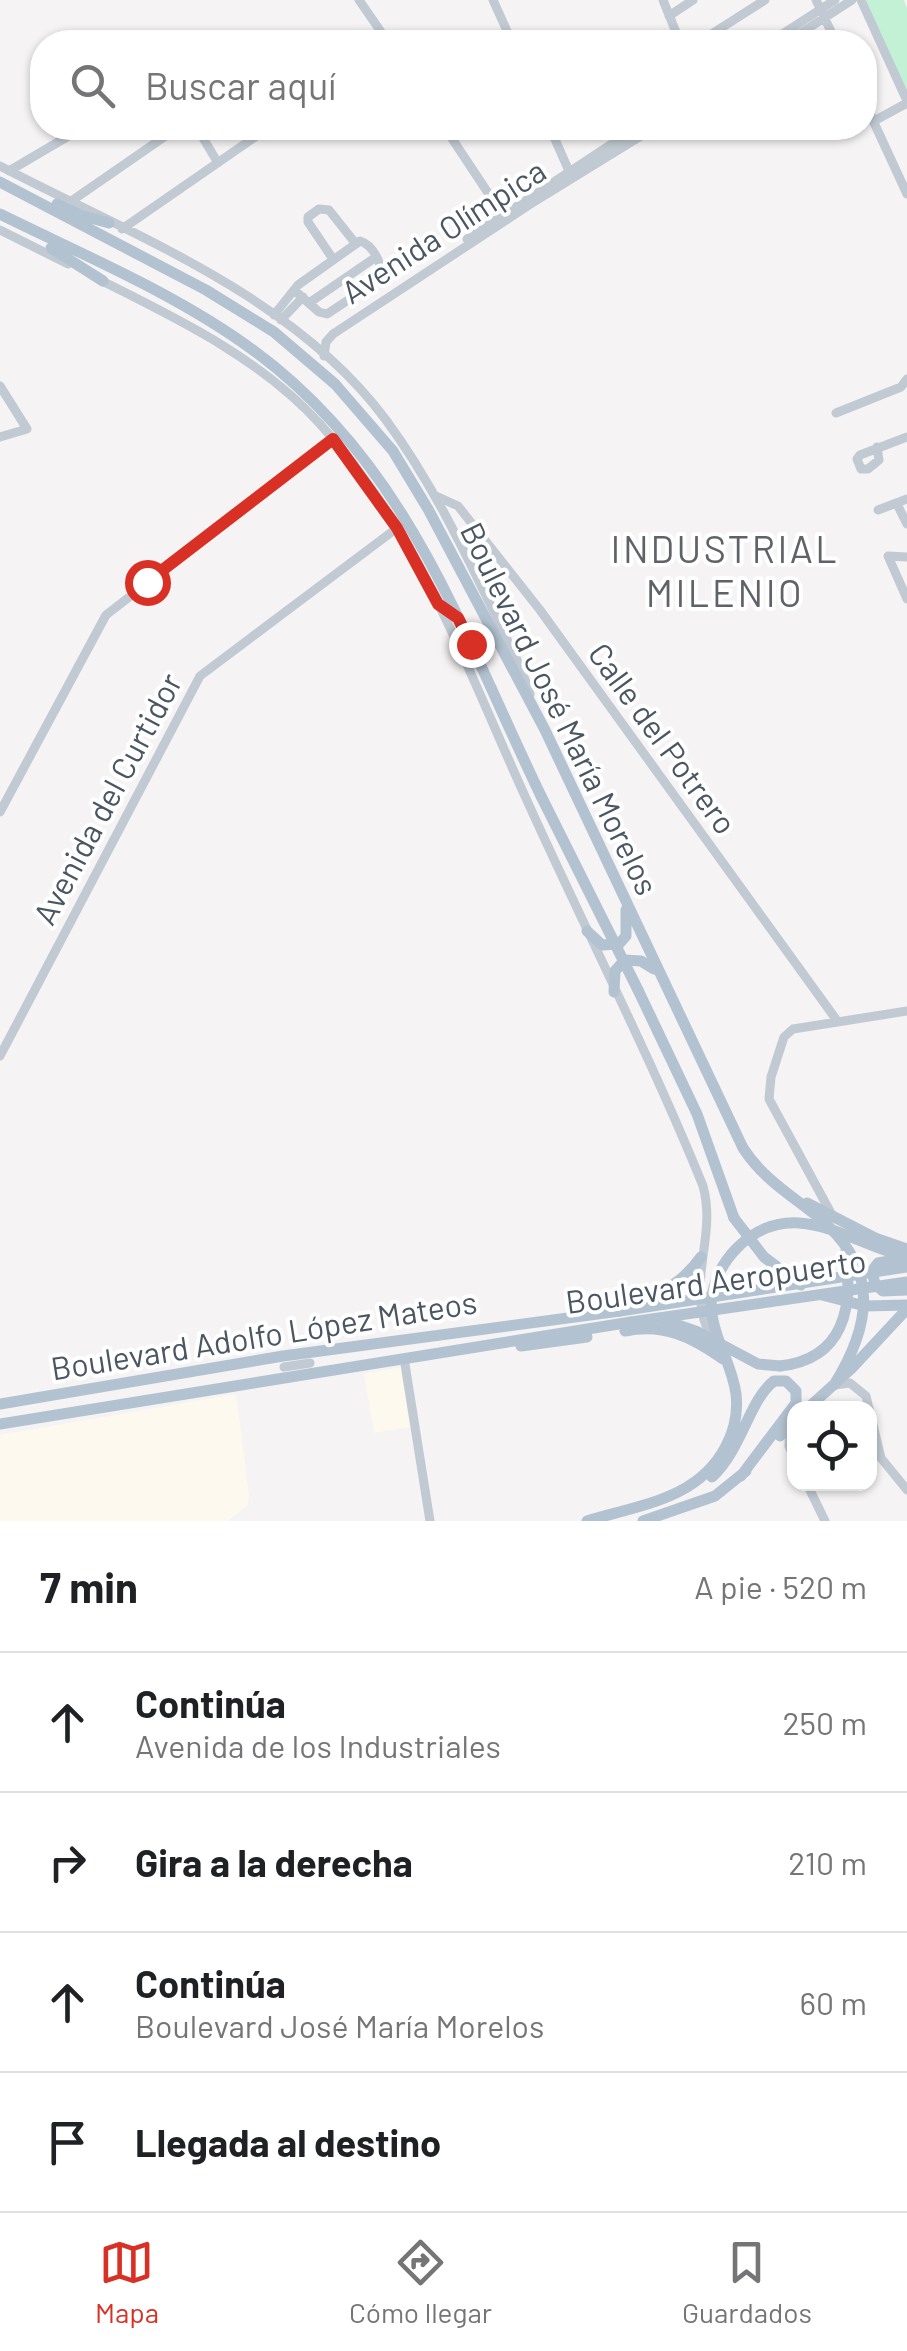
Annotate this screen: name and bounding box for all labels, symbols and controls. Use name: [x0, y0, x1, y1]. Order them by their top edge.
search box: [30, 30, 877, 140]
icon: search: [65, 58, 120, 113]
text: Buscar aquí: [145, 62, 336, 108]
street label: Avenida Olímpica: [334, 150, 552, 310]
street label: Boulevard José María Morelos: [454, 516, 668, 900]
district label: INDUSTRIAL MILENIO: [611, 525, 839, 615]
route start: [125, 560, 171, 606]
route end: [449, 622, 495, 668]
street label: Calle del Potrero: [582, 635, 746, 841]
street label: Avenida del Curtidor: [24, 666, 189, 930]
street label: Boulevard Aeropuerto: [563, 1240, 868, 1320]
street label: Boulevard Adolfo López Mateos: [48, 1282, 479, 1386]
map controls: [787, 1401, 877, 1491]
button: locate: [787, 1401, 877, 1491]
text: 7 min: [40, 1561, 138, 1611]
text: A pie · 520 m: [694, 1567, 867, 1605]
text: Continúa: [135, 1680, 286, 1726]
icon: ahead: [40, 1695, 95, 1750]
text: 250 m: [782, 1703, 867, 1741]
text: Avenida de los Industriales: [135, 1726, 501, 1764]
icon: right: [40, 1835, 95, 1890]
text: Gira a la derecha: [135, 1839, 413, 1885]
text: 210 m: [788, 1843, 867, 1881]
text: Continúa: [135, 1960, 286, 2006]
icon: ahead: [40, 1975, 95, 2030]
text: 60 m: [800, 1983, 867, 2021]
text: Boulevard José María Morelos: [135, 2006, 544, 2044]
icon: arrive: [40, 2115, 95, 2170]
text: Llegada al destino: [135, 2119, 441, 2165]
tab: Mapa: [95, 2235, 159, 2329]
tab: Cómo llegar: [349, 2235, 492, 2329]
tab: Guardados: [682, 2235, 812, 2329]

